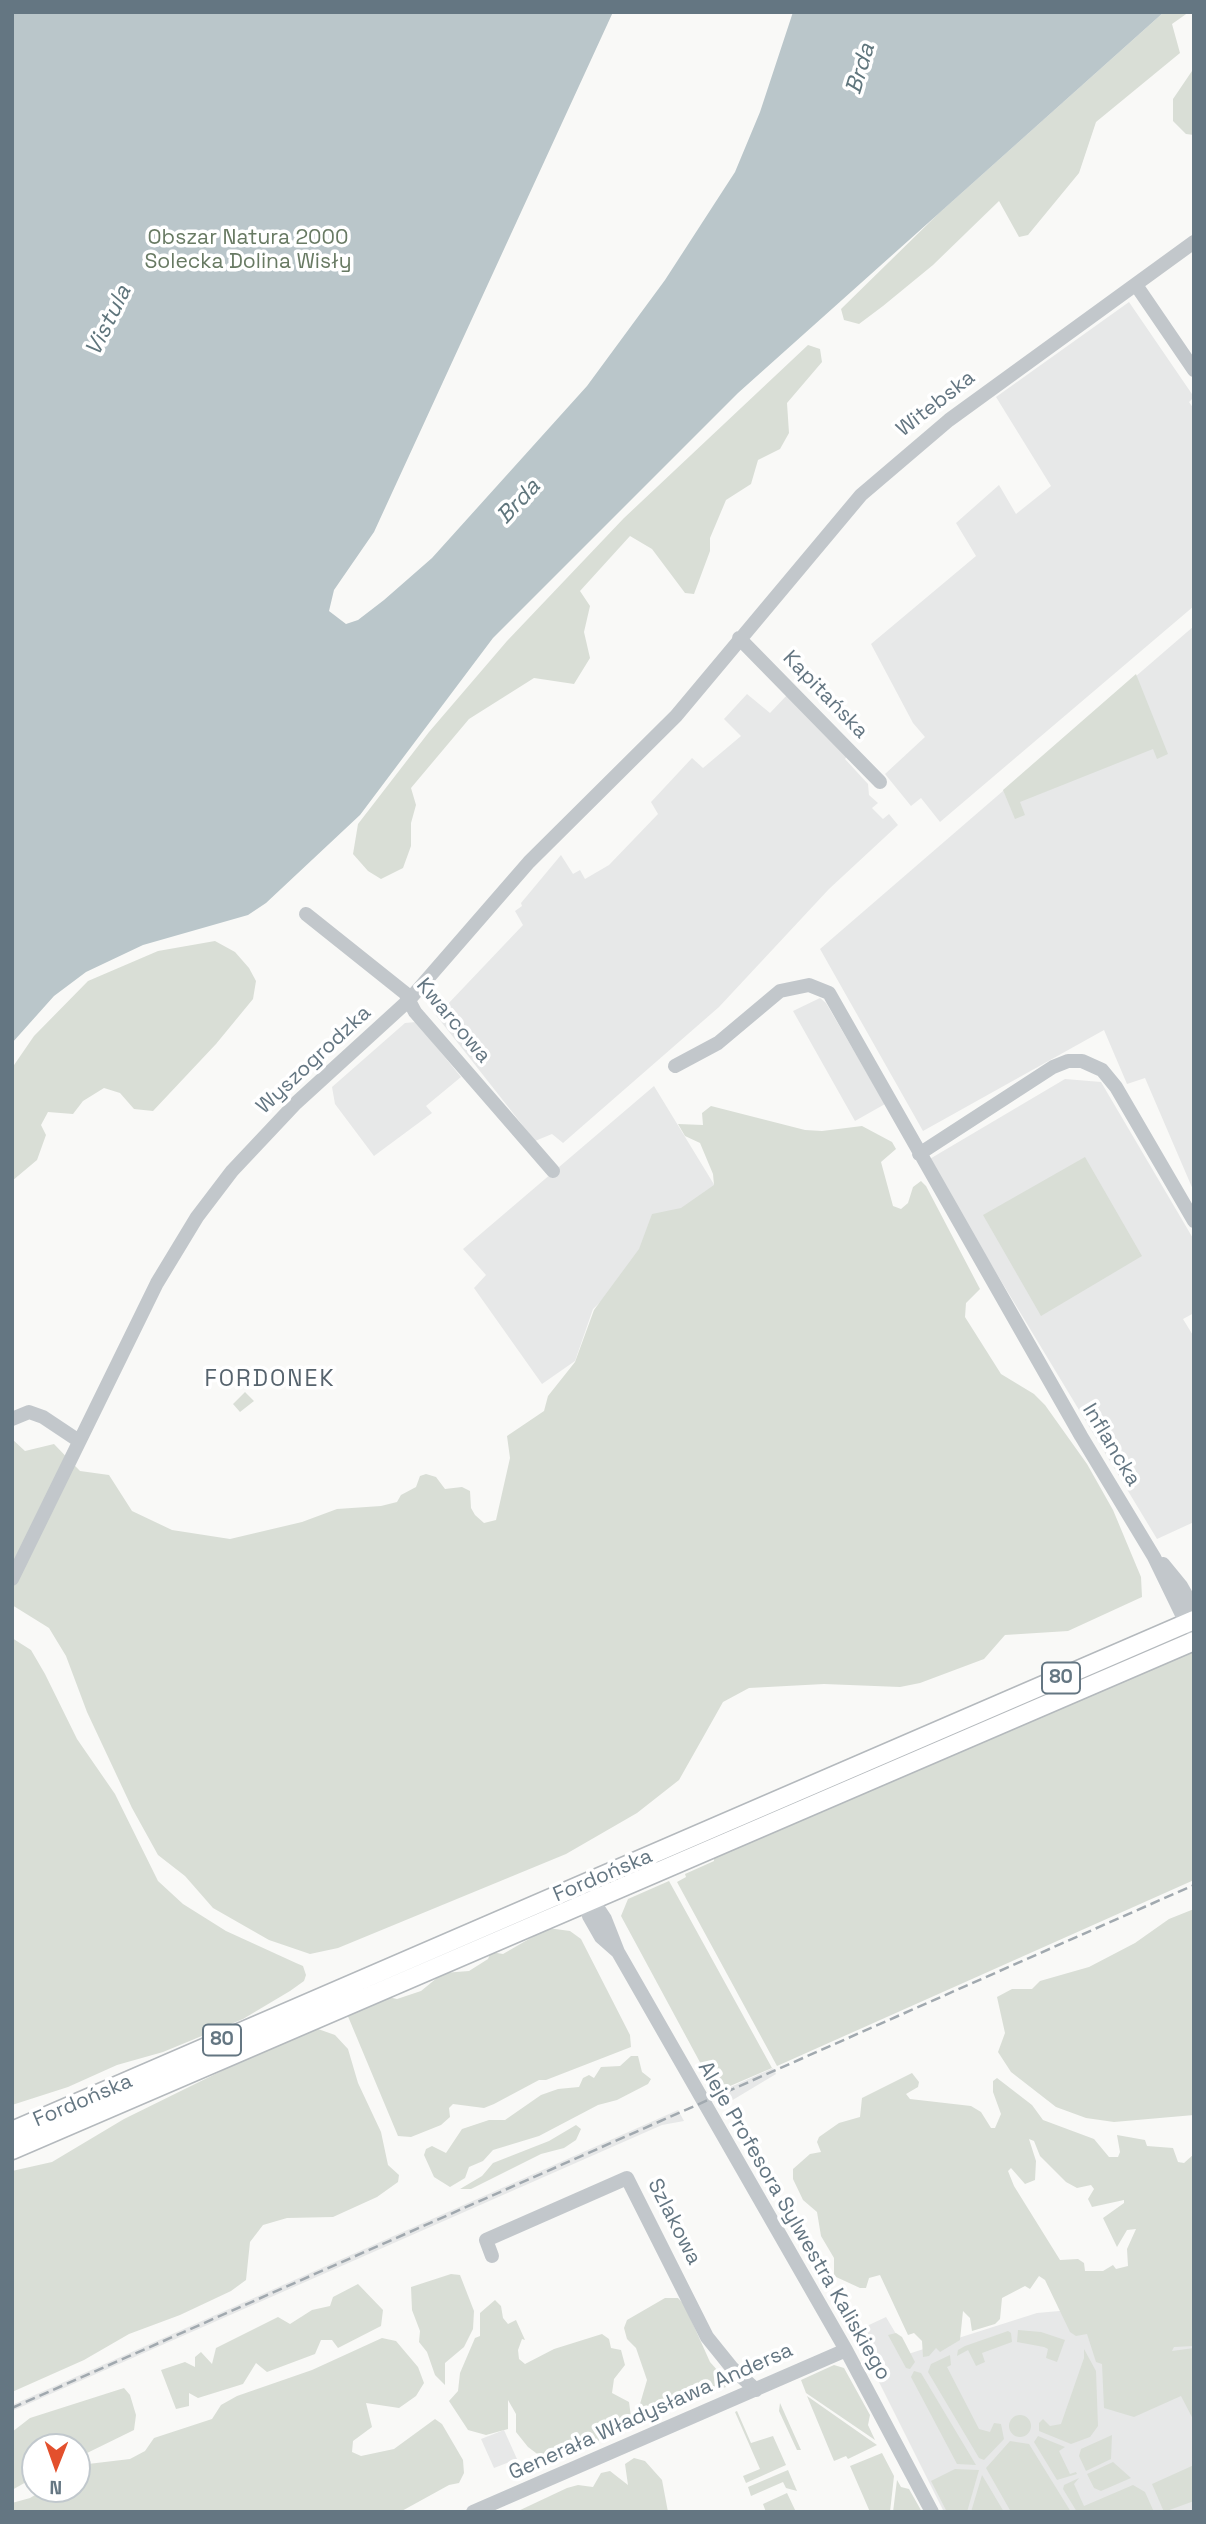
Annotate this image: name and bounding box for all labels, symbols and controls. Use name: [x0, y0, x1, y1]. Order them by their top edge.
water label: Brda: [840, 40, 882, 98]
park label: Obszar Natura 2000 Solecka Dolina Wisły: [144, 225, 352, 275]
water label: Vistula: [80, 281, 138, 361]
street label: Witebska: [892, 365, 980, 443]
water label: Brda: [491, 474, 547, 530]
street label: Kapitańska: [777, 646, 873, 744]
street label: Kwarcowa: [410, 974, 496, 1068]
street label: Wyszogrodzka: [252, 1001, 376, 1119]
district label: FORDONEK: [205, 1366, 335, 1394]
street label: Inflancka: [1076, 1399, 1146, 1491]
road number: 80: [1042, 1662, 1080, 1694]
street label: Fordońska: [550, 1844, 656, 1908]
road number: 80: [203, 2024, 241, 2056]
street label: Aleje Profesora Sylwestra Kaliskiego: [692, 2057, 896, 2385]
street label: Fordońska: [30, 2069, 136, 2133]
street label: Szlakowa: [642, 2175, 706, 2269]
street label: Generała Władysława Andersa: [505, 2338, 797, 2486]
north arrow: [21, 2433, 91, 2503]
text: N: [49, 2475, 62, 2500]

